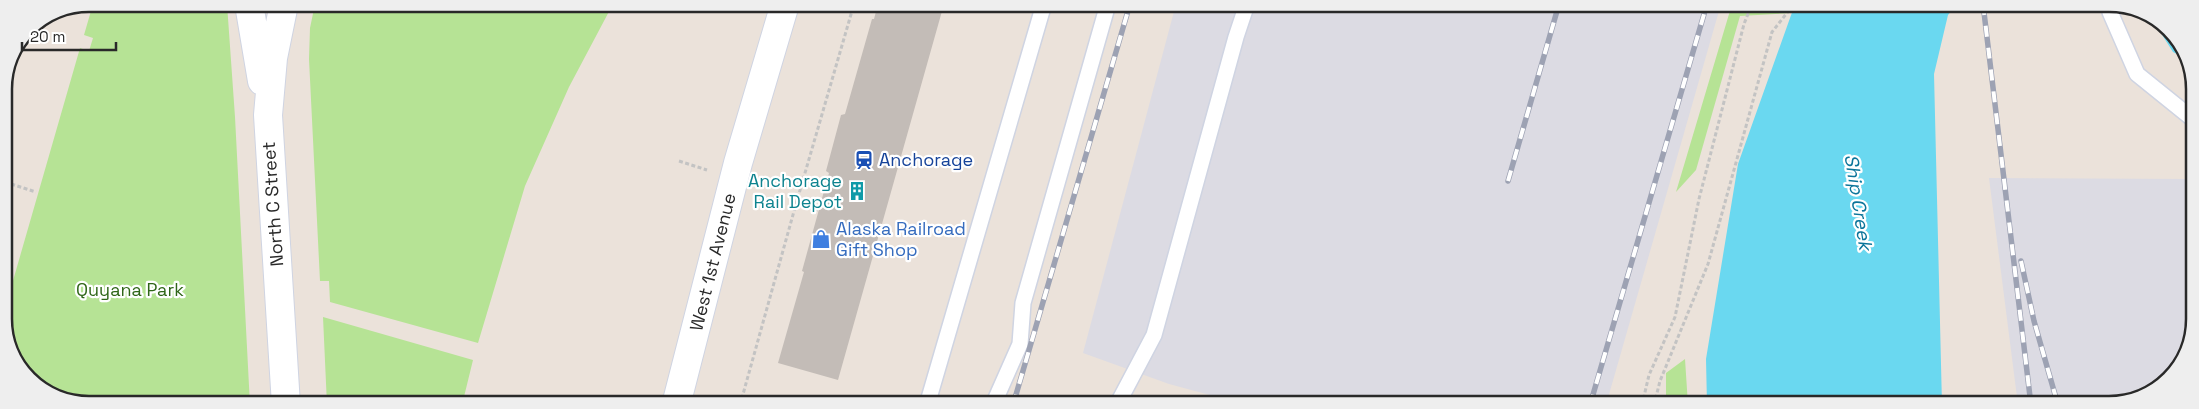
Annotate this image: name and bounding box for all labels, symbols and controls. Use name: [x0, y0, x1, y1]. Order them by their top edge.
scale bar: [22, 20, 116, 52]
text: 20 m: [30, 27, 65, 46]
street label: North C Street: [257, 141, 288, 267]
place label: Anchorage: [879, 148, 973, 171]
station icon: Anchorage: [853, 149, 875, 171]
water label: Ship Creek: [1839, 152, 1879, 255]
place label: Anchorage Rail Depot: [748, 169, 842, 213]
building icon: Anchorage Rail Depot: [846, 180, 868, 202]
street label: West 1st Avenue: [684, 191, 741, 333]
place label: Alaska Railroad Gift Shop: [836, 217, 966, 261]
shop icon: Alaska Railroad Gift Shop: [810, 228, 832, 250]
park label: Quyana Park: [76, 278, 184, 301]

